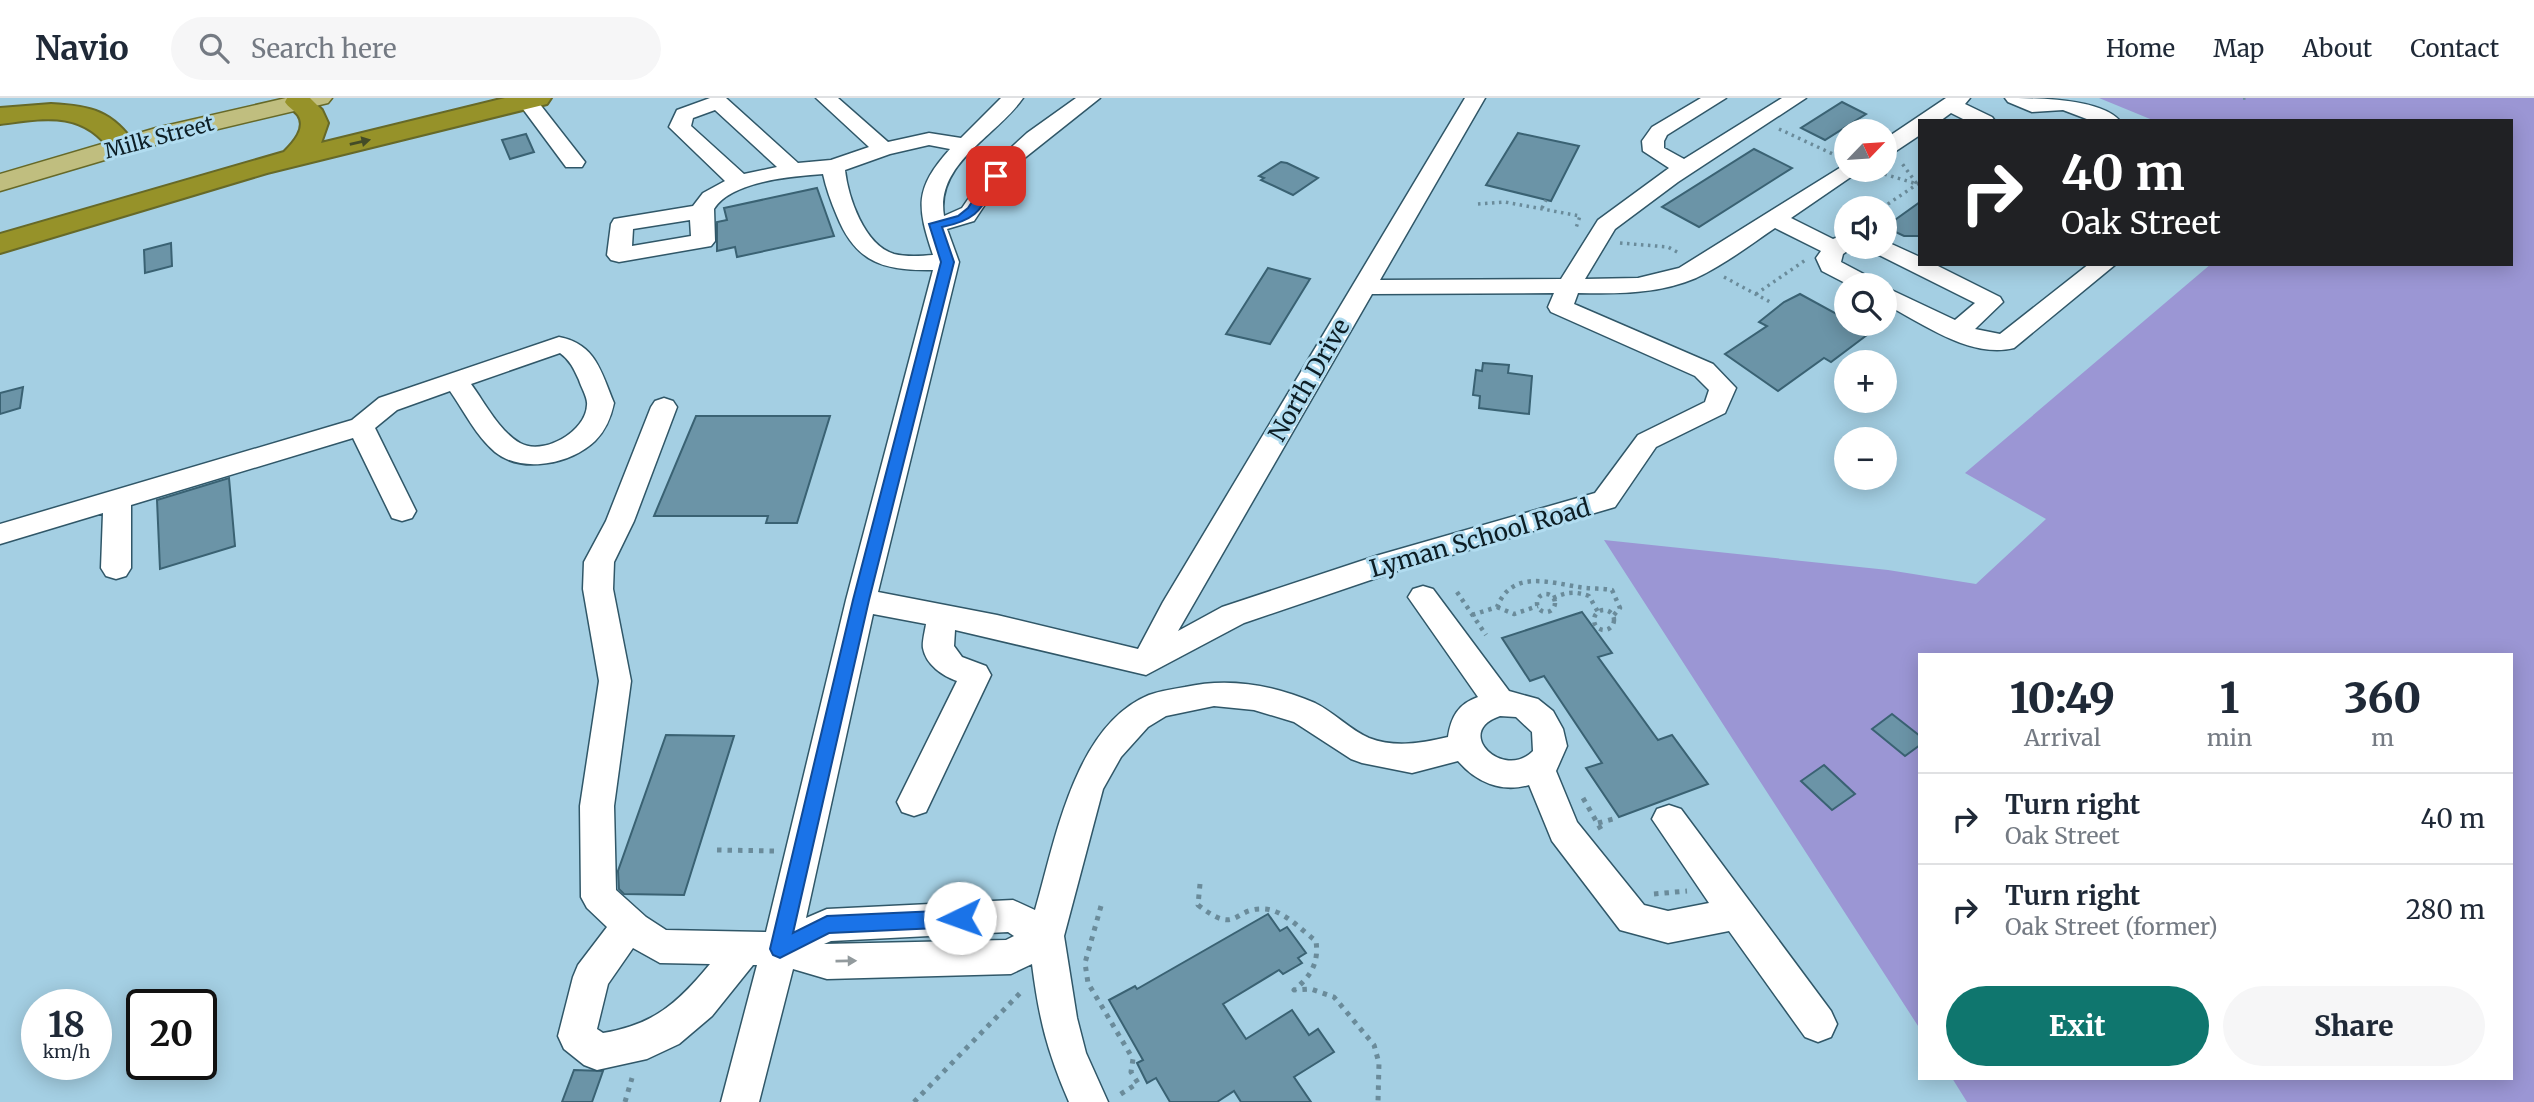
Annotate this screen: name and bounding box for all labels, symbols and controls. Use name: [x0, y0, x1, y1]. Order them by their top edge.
search box: [171, 17, 661, 80]
text: Navio: [35, 28, 129, 69]
icon: search: [195, 29, 233, 67]
text: Search here: [251, 32, 396, 65]
text: Home: [2106, 33, 2175, 64]
text: Map: [2213, 33, 2264, 64]
text: About: [2302, 33, 2372, 64]
text: Contact: [2410, 33, 2499, 64]
street label: Milk Street: [101, 109, 217, 165]
north arrow: [1834, 119, 1897, 182]
map controls: [1834, 119, 1897, 490]
one-way arrow: [349, 136, 371, 147]
text: 40 m: [2061, 142, 2185, 203]
pin: [966, 146, 1026, 206]
icon: right: [1946, 147, 2037, 238]
icon: arrive: [977, 157, 1015, 195]
button: sound: [1834, 196, 1897, 259]
text: Oak Street: [2061, 203, 2221, 243]
button: search: [1834, 273, 1897, 336]
street label: North Drive: [1262, 313, 1356, 447]
button: +: [1834, 350, 1897, 413]
button: −: [1834, 427, 1897, 490]
street label: Lyman School Road: [1366, 492, 1594, 584]
text: 10:49: [2010, 672, 2115, 724]
text: 1: [2220, 672, 2239, 724]
text: 360: [2344, 672, 2421, 724]
text: Arrival: [2024, 723, 2101, 752]
text: min: [2207, 723, 2252, 752]
text: m: [2371, 723, 2394, 752]
text: Turn right: [2005, 788, 2140, 821]
icon: right: [1946, 800, 1984, 838]
text: 40 m: [2421, 802, 2485, 835]
text: Oak Street: [2005, 821, 2120, 850]
text: Turn right: [2005, 879, 2140, 912]
position arrow: [923, 881, 997, 955]
icon: right: [1946, 891, 1984, 929]
text: 280 m: [2406, 893, 2485, 926]
text: Oak Street (former): [2005, 912, 2218, 941]
one-way arrow: [836, 955, 858, 967]
button: Exit: [1946, 986, 2209, 1066]
button: Share: [2223, 986, 2485, 1066]
speed limit sign: 20: [126, 989, 217, 1080]
text: 18: [48, 1003, 85, 1047]
text: km/h: [43, 1040, 90, 1063]

